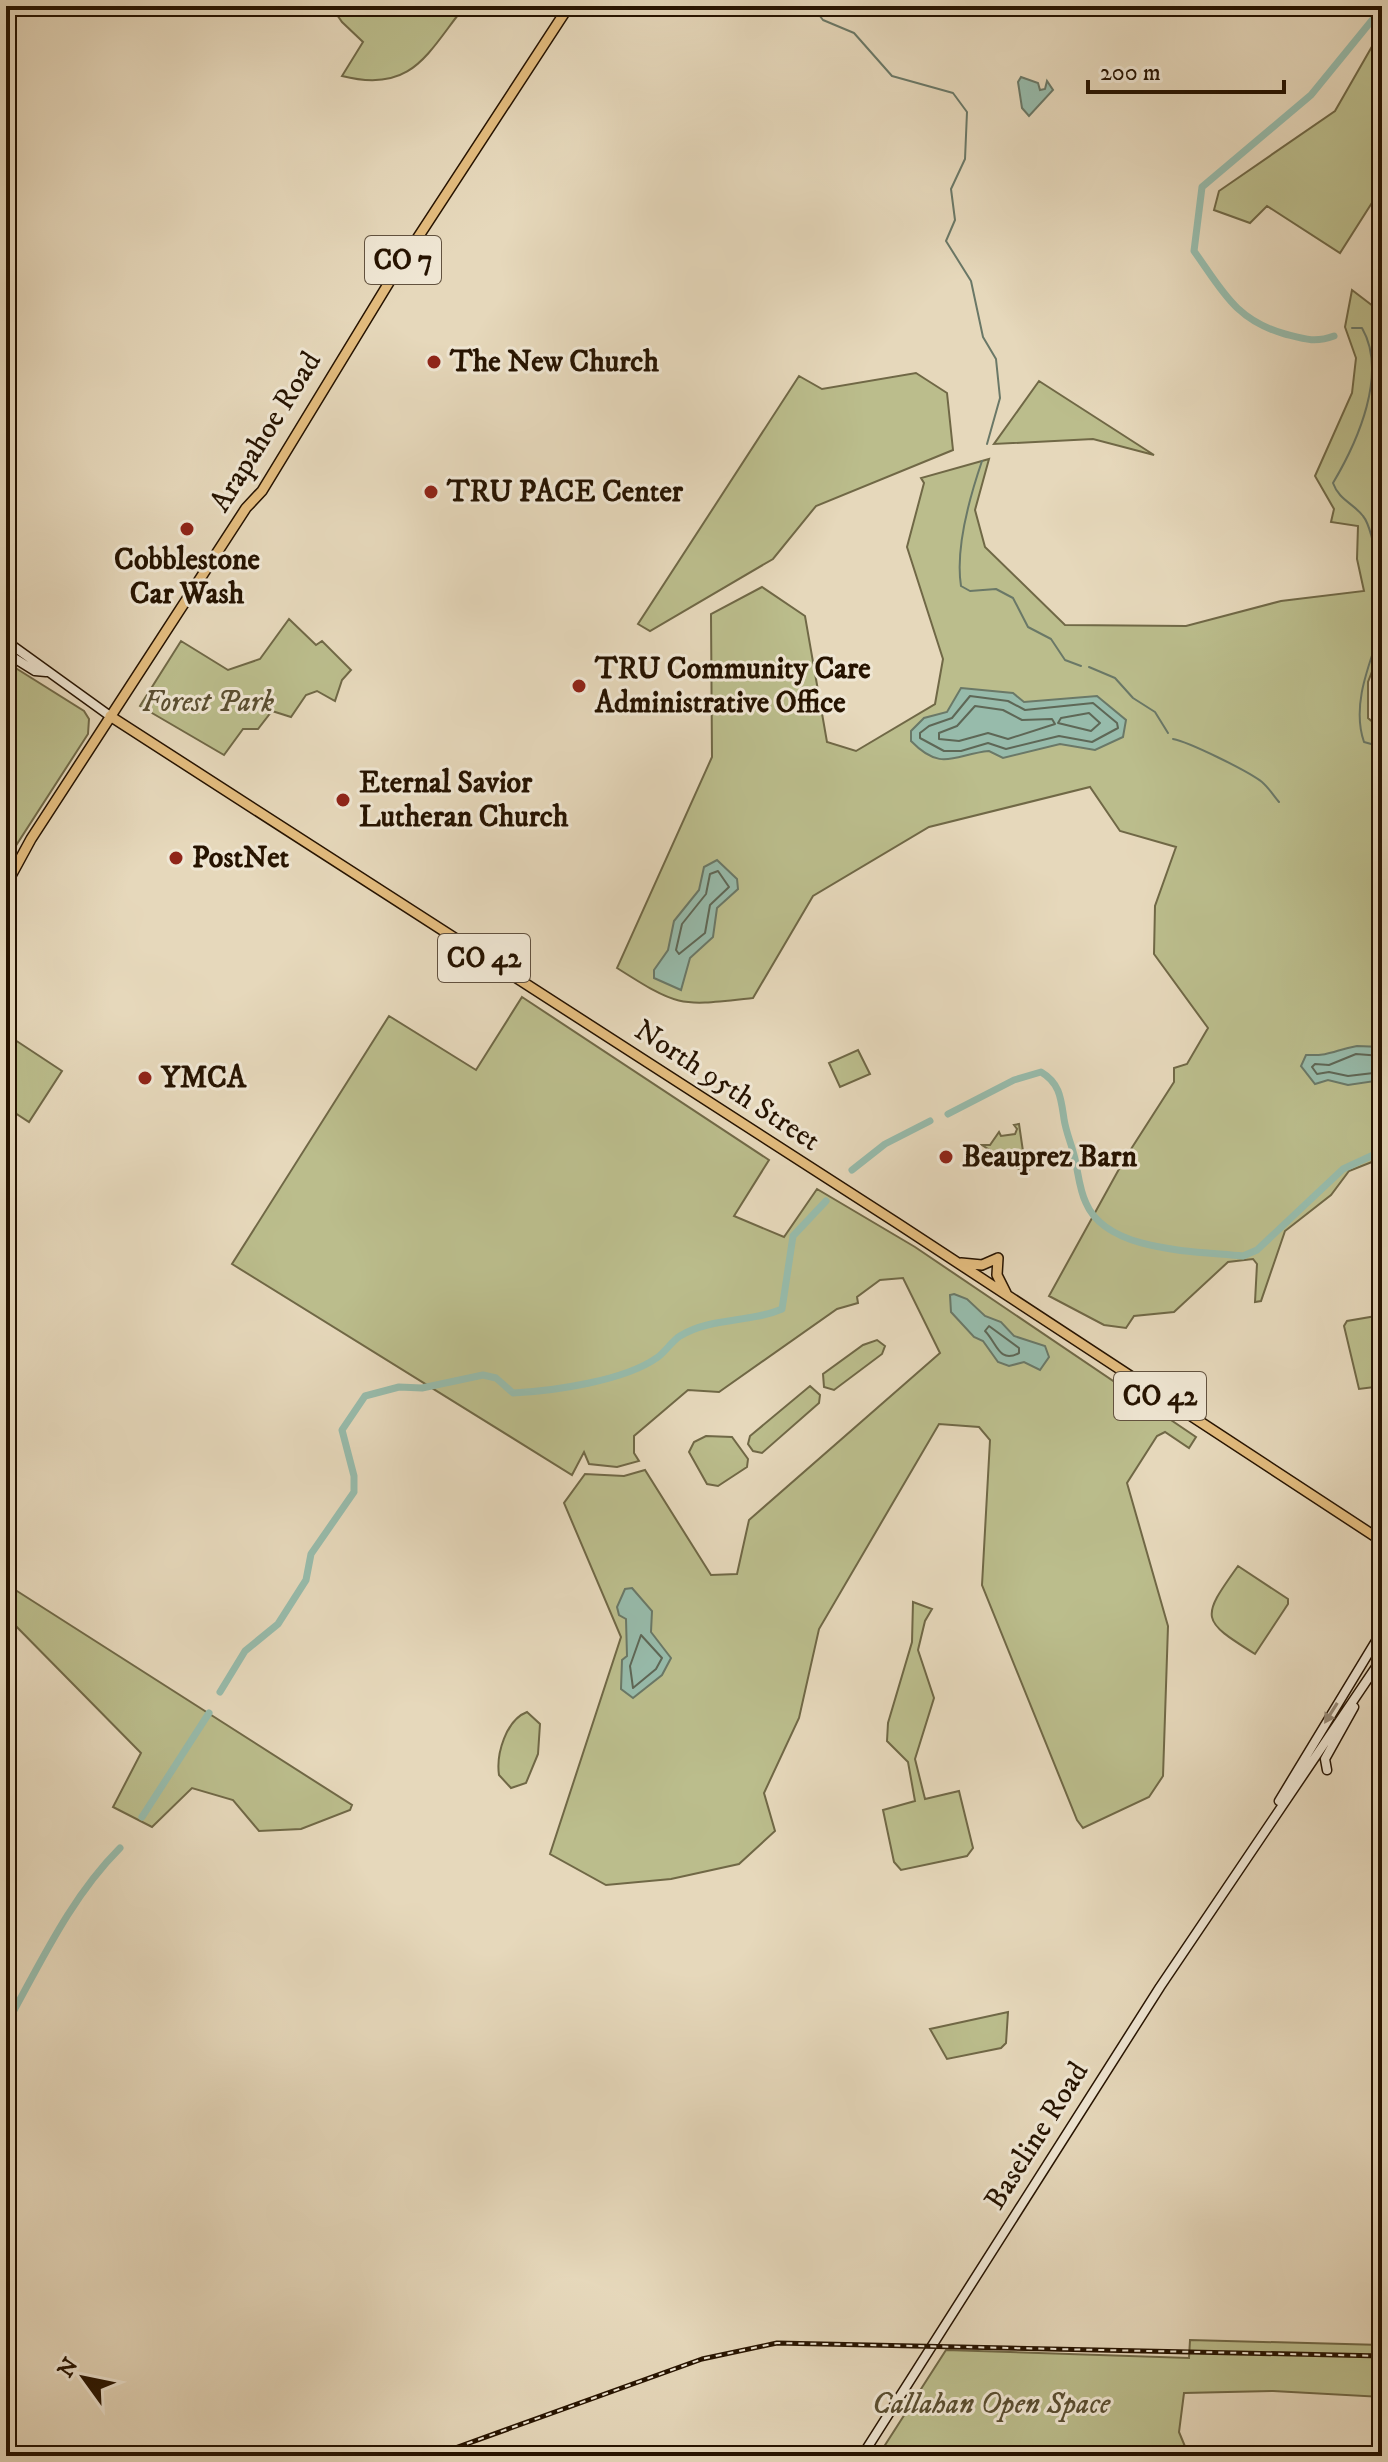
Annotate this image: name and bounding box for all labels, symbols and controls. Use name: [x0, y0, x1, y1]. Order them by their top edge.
scale bar: [1088, 44, 1284, 94]
text: 200 m: [1100, 58, 1161, 88]
road number: CO 7: [365, 236, 441, 284]
place label: The New Church: [449, 344, 659, 381]
street label: Arapahoe Road: [202, 345, 330, 519]
marker: The New Church: [425, 353, 443, 371]
place label: TRU PACE Center: [446, 474, 684, 511]
marker: TRU PACE Center: [422, 483, 440, 501]
marker: Cobblestone Car Wash: [178, 520, 196, 538]
place label: Cobblestone Car Wash: [114, 542, 261, 613]
place label: TRU Community Care Administrative Office: [594, 651, 871, 722]
marker: TRU Community Care Administrative Office: [570, 677, 588, 695]
park label: Forest Park: [142, 684, 274, 721]
place label: Eternal Savior Lutheran Church: [359, 765, 569, 836]
marker: Eternal Savior Lutheran Church: [334, 791, 352, 809]
place label: PostNet: [192, 840, 290, 877]
marker: PostNet: [167, 849, 185, 867]
road number: CO 42: [438, 934, 530, 982]
street label: North 95th Street: [627, 1012, 827, 1160]
place label: YMCA: [160, 1060, 247, 1097]
marker: YMCA: [136, 1069, 154, 1087]
place label: Beauprez Barn: [962, 1139, 1137, 1176]
marker: Beauprez Barn: [937, 1148, 955, 1166]
road number: CO 42: [1114, 1372, 1206, 1420]
one-way arrow: [1325, 1702, 1339, 1724]
street label: Baseline Road: [977, 2055, 1097, 2217]
north arrow: [44, 2338, 124, 2418]
text: N: [52, 2353, 85, 2383]
park label: Callahan Open Space: [872, 2386, 1111, 2423]

